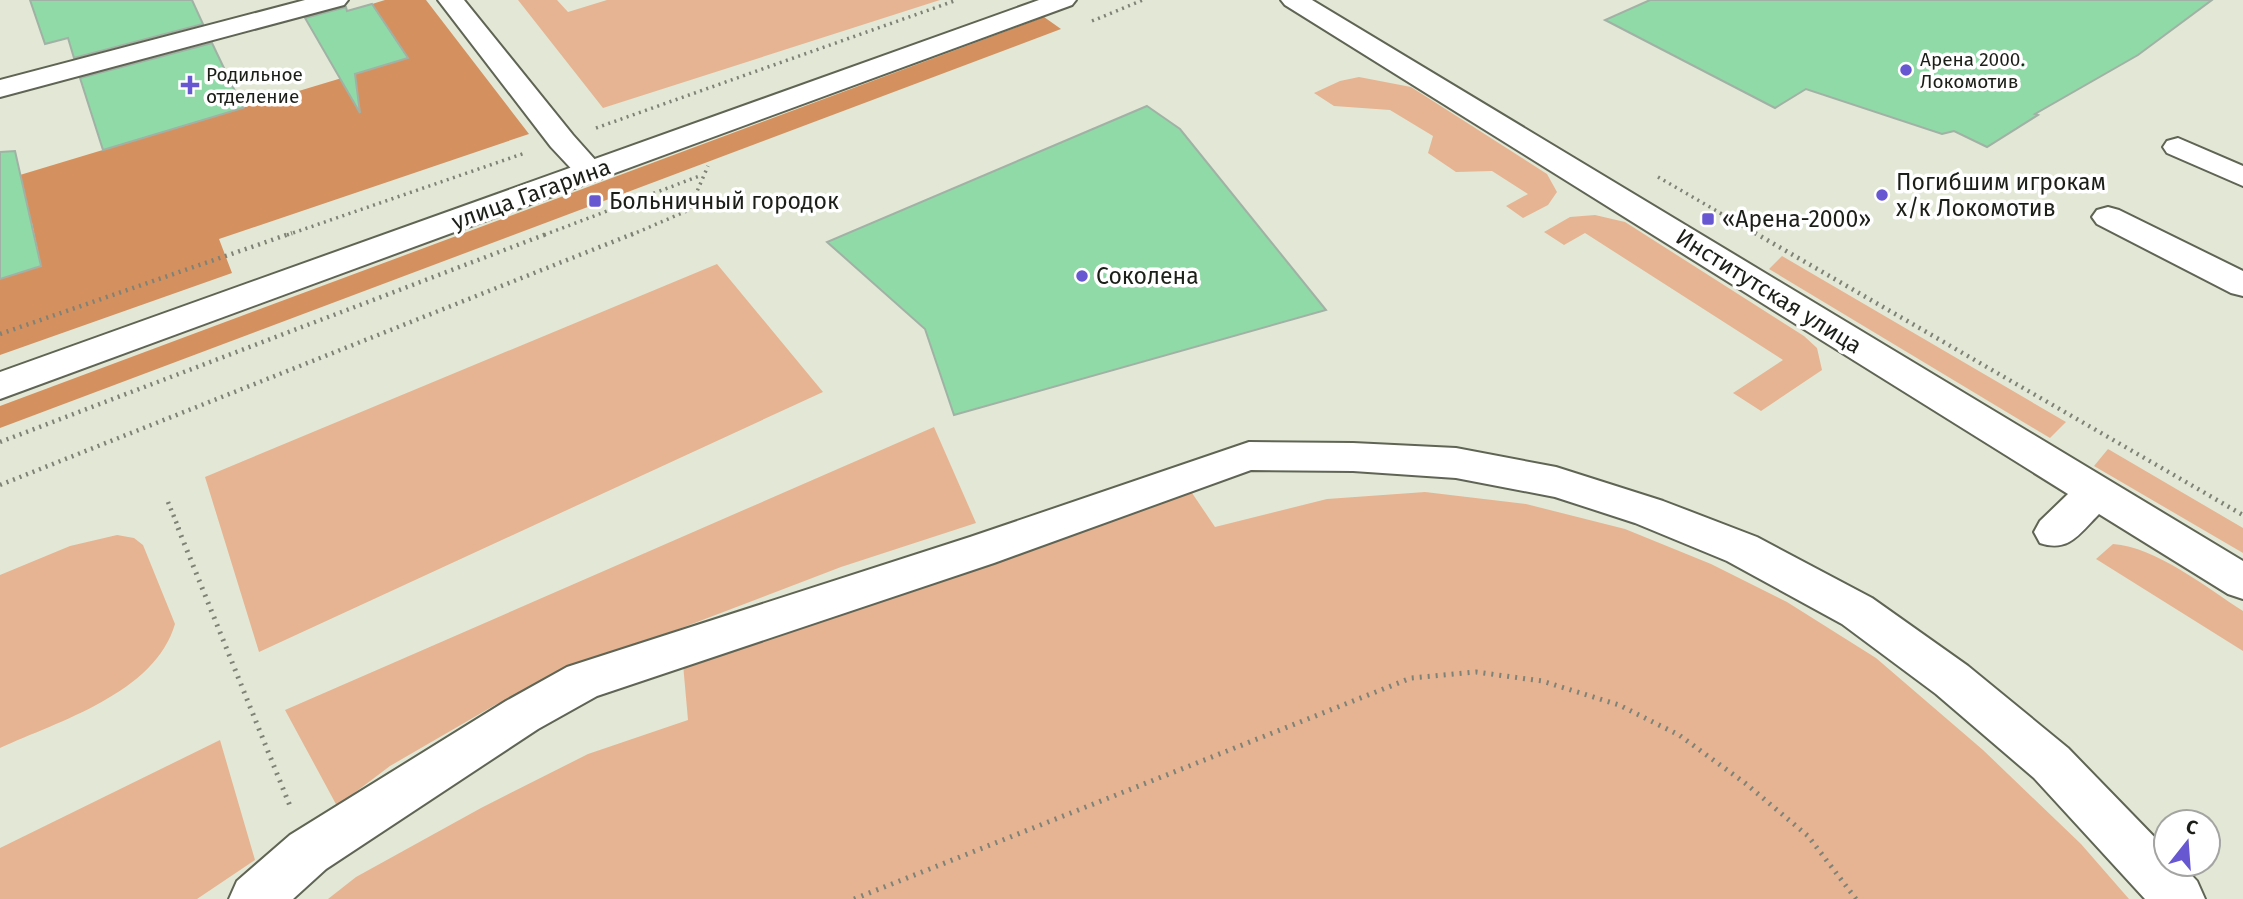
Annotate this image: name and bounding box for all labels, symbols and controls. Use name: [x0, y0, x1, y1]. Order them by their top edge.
place label: Арена 2000. Локомотив: [1920, 48, 2025, 93]
marker: Арена 2000. Локомотив: [1898, 62, 1914, 78]
place label: Родильное отделение: [206, 63, 303, 108]
marker: Родильное отделение: [180, 75, 200, 95]
street label: улица Гагарина: [448, 152, 614, 236]
place label: Погибшим игрокам х/к Локомотив: [1896, 168, 2106, 222]
place label: Больничный городок: [609, 187, 839, 215]
marker: Погибшим игрокам х/к Локомотив: [1874, 187, 1890, 203]
marker: Больничный городок: [587, 193, 603, 209]
place label: «Арена-2000»: [1722, 205, 1871, 233]
marker: «Арена-2000»: [1700, 211, 1716, 227]
street label: Институтская улица: [1671, 222, 1867, 360]
place label: Соколена: [1096, 262, 1199, 290]
marker: Соколена: [1074, 268, 1090, 284]
north arrow: [2152, 808, 2222, 878]
text: С: [2183, 815, 2200, 840]

